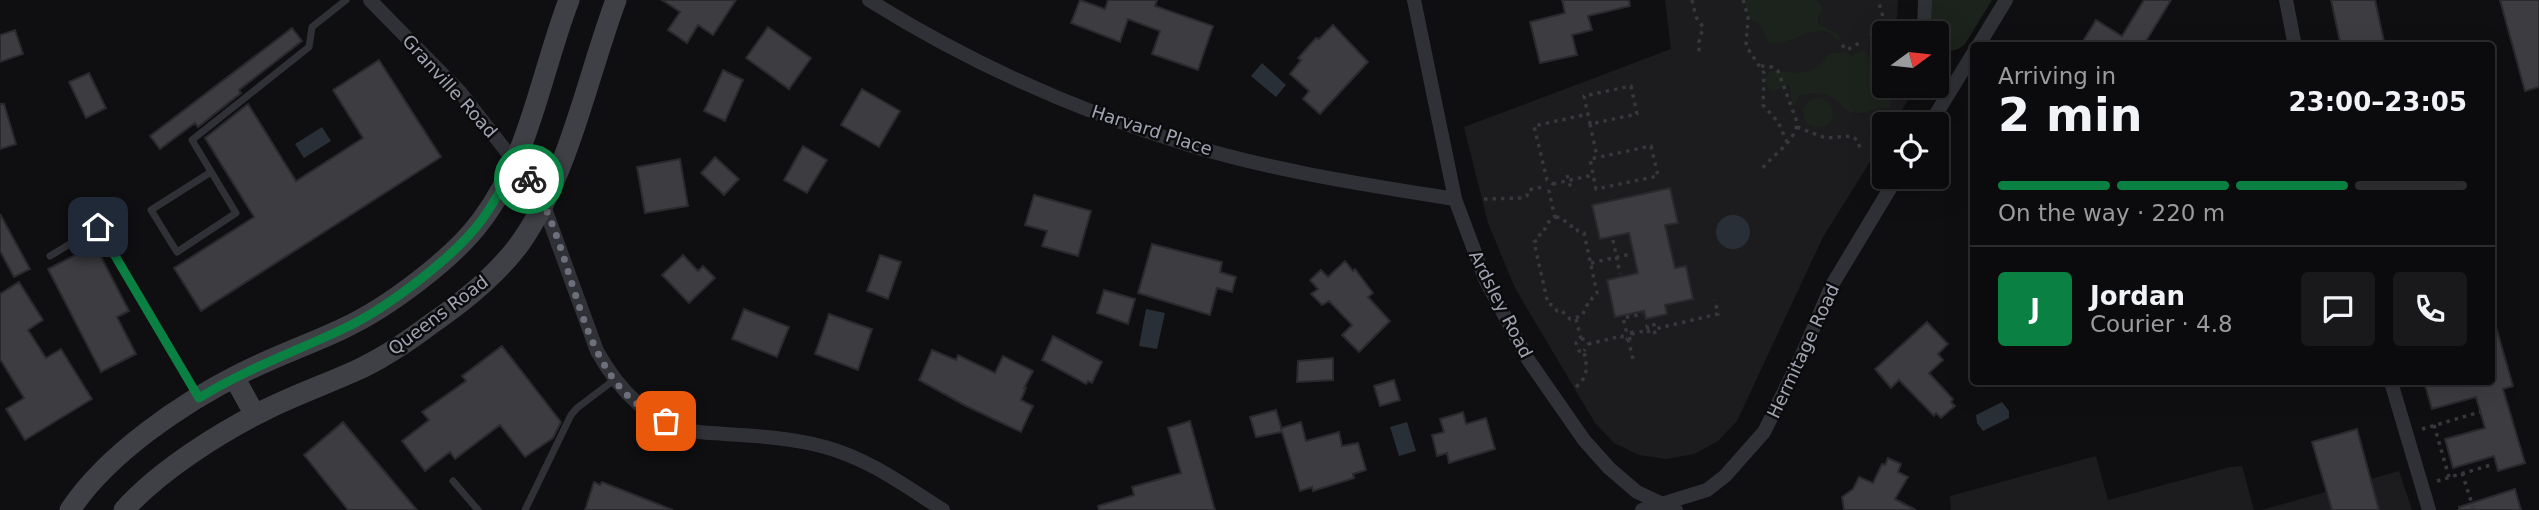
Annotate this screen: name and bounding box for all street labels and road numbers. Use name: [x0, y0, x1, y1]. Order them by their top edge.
street label: Granville Road: [398, 30, 502, 142]
street label: Harvard Place: [1089, 101, 1215, 159]
street label: Ardsley Road: [1465, 247, 1537, 361]
street label: Queens Road: [384, 271, 492, 359]
street label: Hermitage Road: [1763, 281, 1843, 421]

